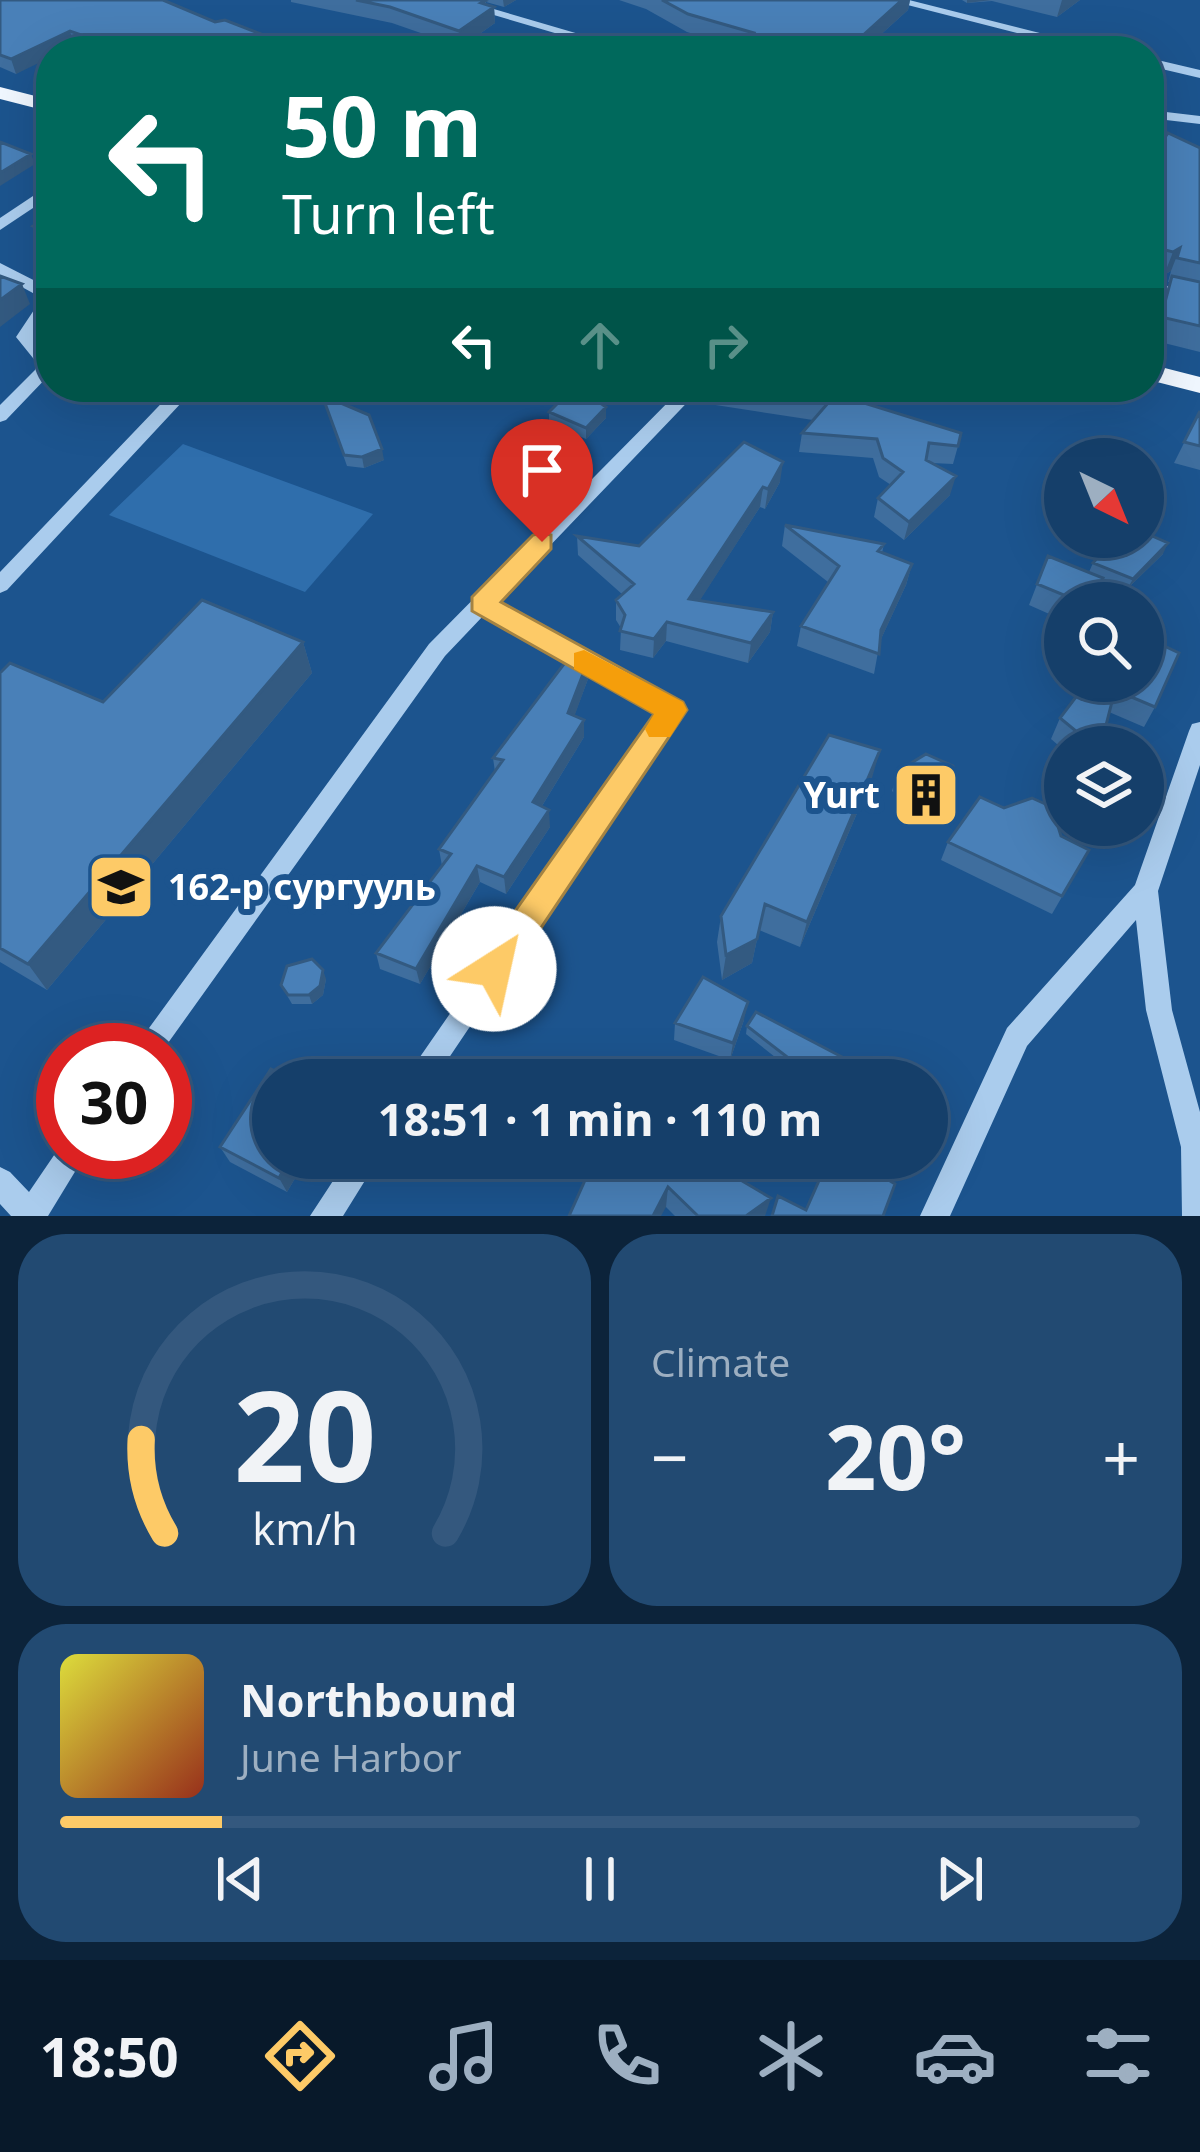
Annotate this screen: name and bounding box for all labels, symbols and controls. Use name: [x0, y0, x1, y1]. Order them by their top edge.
text: 50 m: [282, 67, 482, 182]
icon: left: [84, 84, 240, 240]
text: Turn left: [282, 176, 495, 250]
icon: left: [441, 312, 507, 378]
icon: ahead: [567, 312, 633, 378]
icon: right: [693, 312, 759, 378]
pin: [491, 419, 593, 542]
icon: arrive: [509, 437, 575, 503]
north arrow: [1044, 438, 1164, 558]
map controls: [1044, 438, 1164, 846]
button: search: [1044, 582, 1164, 702]
button: layers: [1044, 726, 1164, 846]
building icon: Yurt: [891, 760, 961, 830]
place label: Yurt: [803, 770, 880, 819]
school or university icon: 162-р сургууль: [86, 852, 156, 922]
place label: 162-р сургууль: [168, 862, 436, 911]
position arrow: [431, 906, 557, 1032]
speed limit sign: 30: [36, 1023, 192, 1179]
text: 18:51 · 1 min · 110 m: [378, 1088, 822, 1149]
text: Climate: [651, 1335, 790, 1388]
text: 20: [233, 1349, 376, 1519]
text: 20°: [825, 1394, 966, 1516]
text: −: [651, 1411, 689, 1501]
text: +: [1102, 1411, 1140, 1501]
text: km/h: [252, 1499, 357, 1558]
text: Northbound: [240, 1669, 517, 1730]
text: June Harbor: [240, 1730, 462, 1783]
icon: previous: [207, 1846, 273, 1912]
icon: pause: [567, 1846, 633, 1912]
icon: next: [927, 1846, 993, 1912]
icon: directions: [258, 2014, 342, 2098]
icon: music: [422, 2014, 506, 2098]
icon: phone: [585, 2014, 669, 2098]
icon: climate: [749, 2014, 833, 2098]
icon: car: [913, 2014, 997, 2098]
icon: filters: [1076, 2014, 1160, 2098]
text: 18:50: [40, 2019, 179, 2093]

